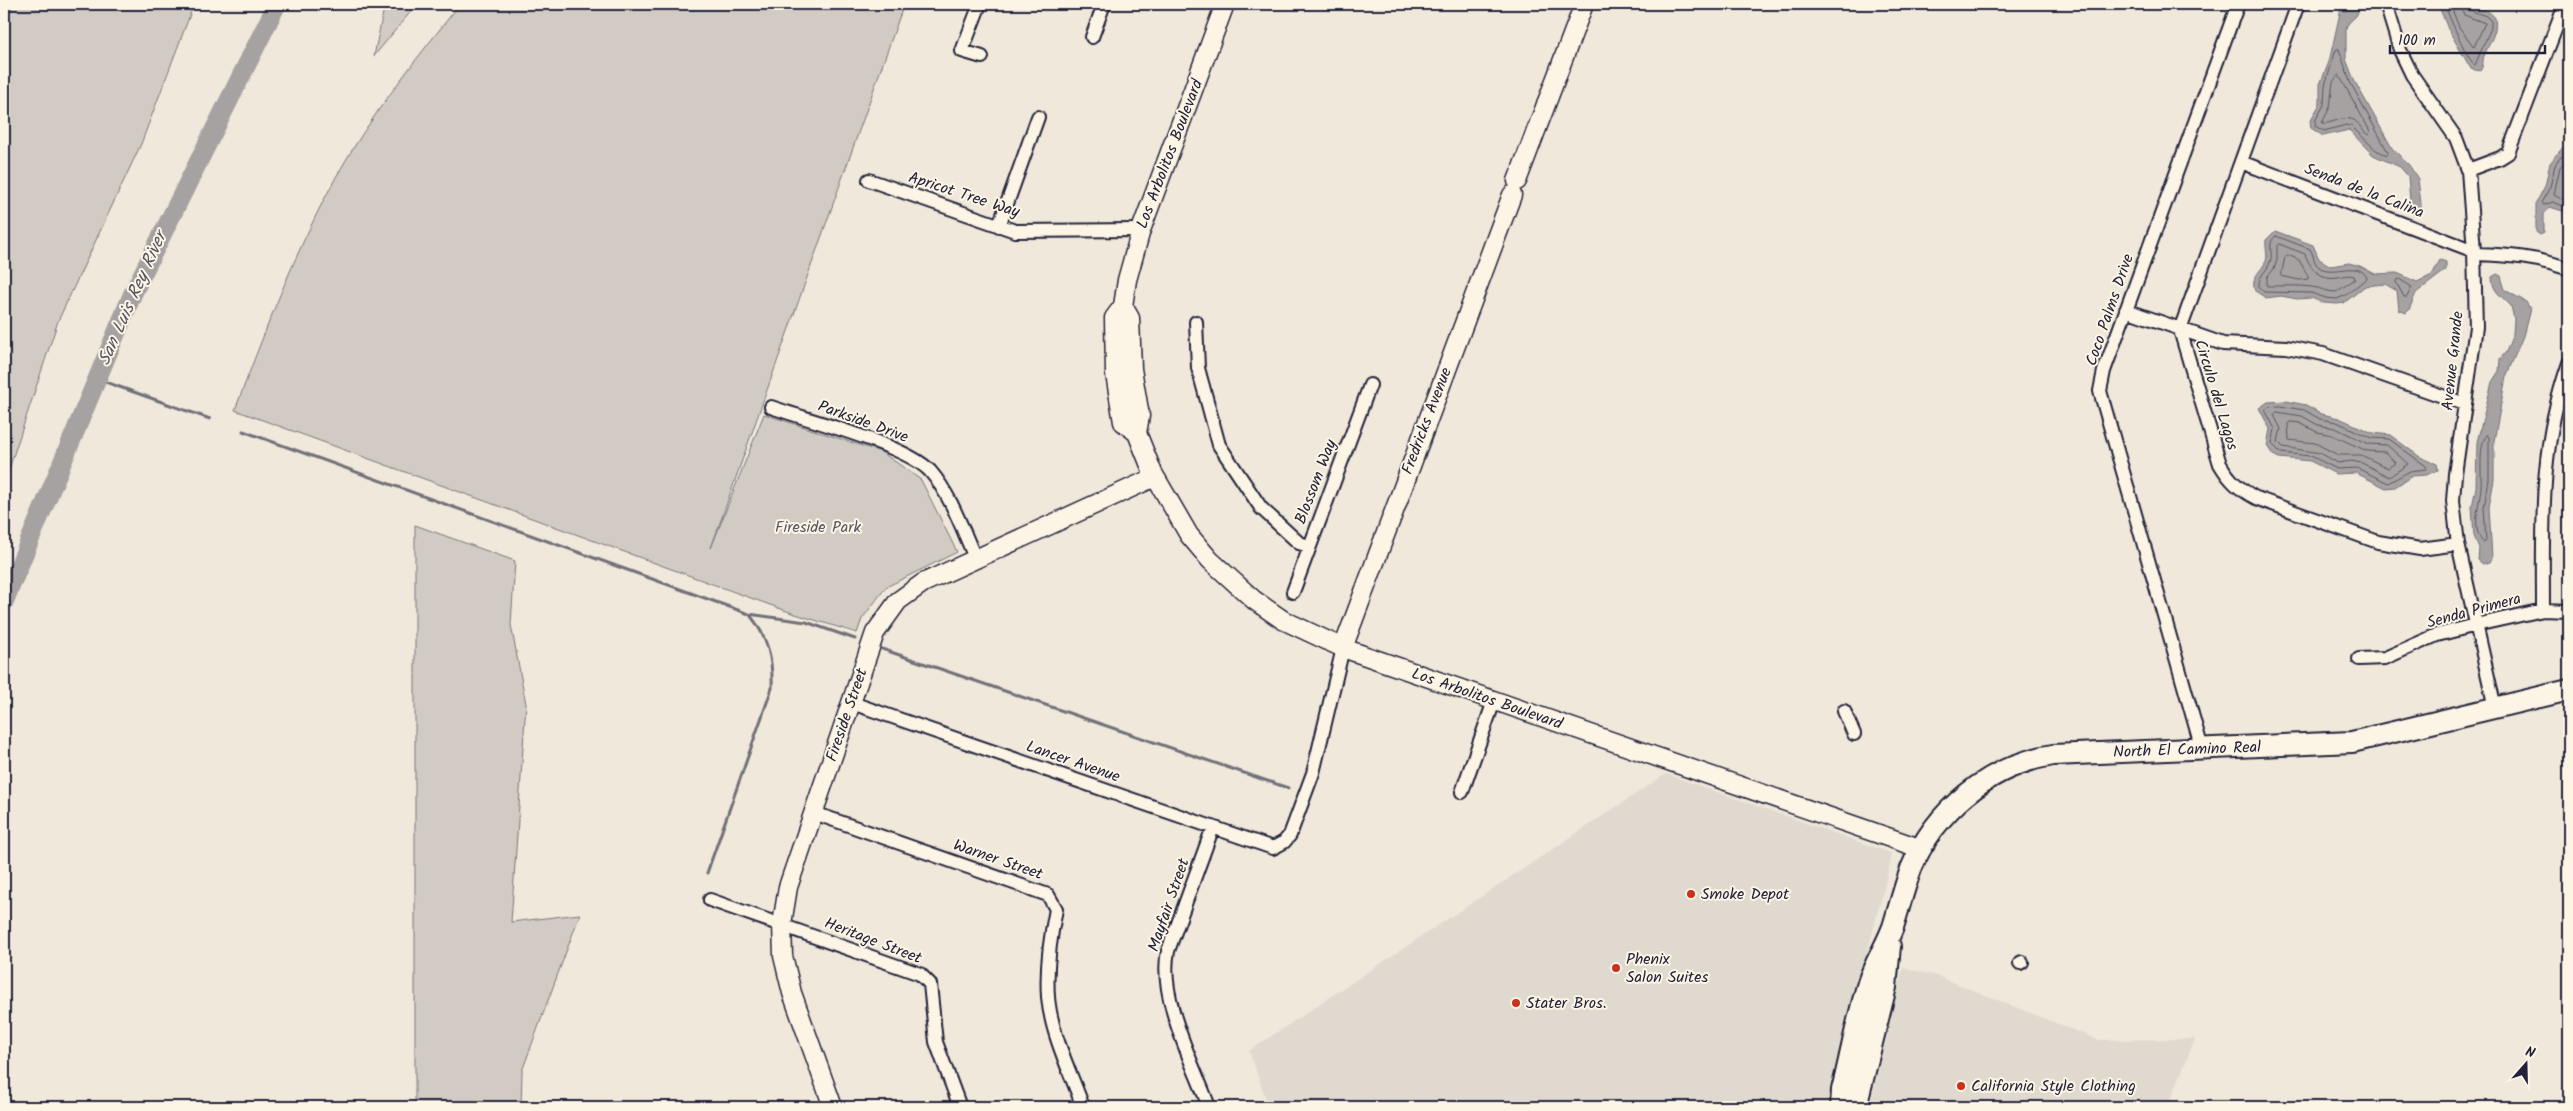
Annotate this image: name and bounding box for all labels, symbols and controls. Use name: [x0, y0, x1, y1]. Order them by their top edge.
scale bar: [2390, 22, 2546, 54]
text: 100 m: [2398, 29, 2436, 53]
street label: Los Arbolitos Boulevard: [1130, 75, 1210, 232]
street label: Senda de la Calina: [2301, 157, 2427, 225]
street label: Apricot Tree Way: [905, 165, 1023, 225]
water label: San Luis Rey River: [91, 224, 177, 370]
street label: Coco Palms Drive: [2079, 251, 2141, 369]
street label: Avenue Grande: [2435, 310, 2471, 412]
street label: Circulo del Lagos: [2187, 337, 2245, 454]
street label: Fredricks Avenue: [1395, 364, 1459, 478]
street label: Parkside Drive: [814, 394, 912, 450]
street label: Blossom Way: [1288, 436, 1344, 528]
park label: Fireside Park: [775, 515, 861, 540]
street label: Senda Primera: [2424, 586, 2524, 636]
street label: Los Arbolitos Boulevard: [1408, 661, 1567, 737]
street label: Fireside Street: [819, 664, 875, 765]
street label: Lancer Avenue: [1023, 734, 1123, 790]
street label: North El Camino Real: [2113, 735, 2261, 765]
street label: Warner Street: [950, 833, 1047, 887]
street label: Mayfair Street: [1141, 854, 1197, 955]
place label: Smoke Depot: [1701, 882, 1790, 907]
marker: Smoke Depot: [1685, 888, 1697, 900]
street label: Heritage Street: [821, 911, 926, 971]
place label: Phenix Salon Suites: [1626, 947, 1709, 990]
marker: Phenix Salon Suites: [1610, 962, 1622, 974]
place label: Stater Bros.: [1526, 991, 1607, 1016]
marker: Stater Bros.: [1510, 997, 1522, 1009]
north arrow: [2500, 1038, 2550, 1088]
text: N: [2522, 1041, 2538, 1065]
place label: California Style Clothing: [1971, 1074, 2136, 1099]
marker: California Style Clothing: [1955, 1080, 1967, 1092]

